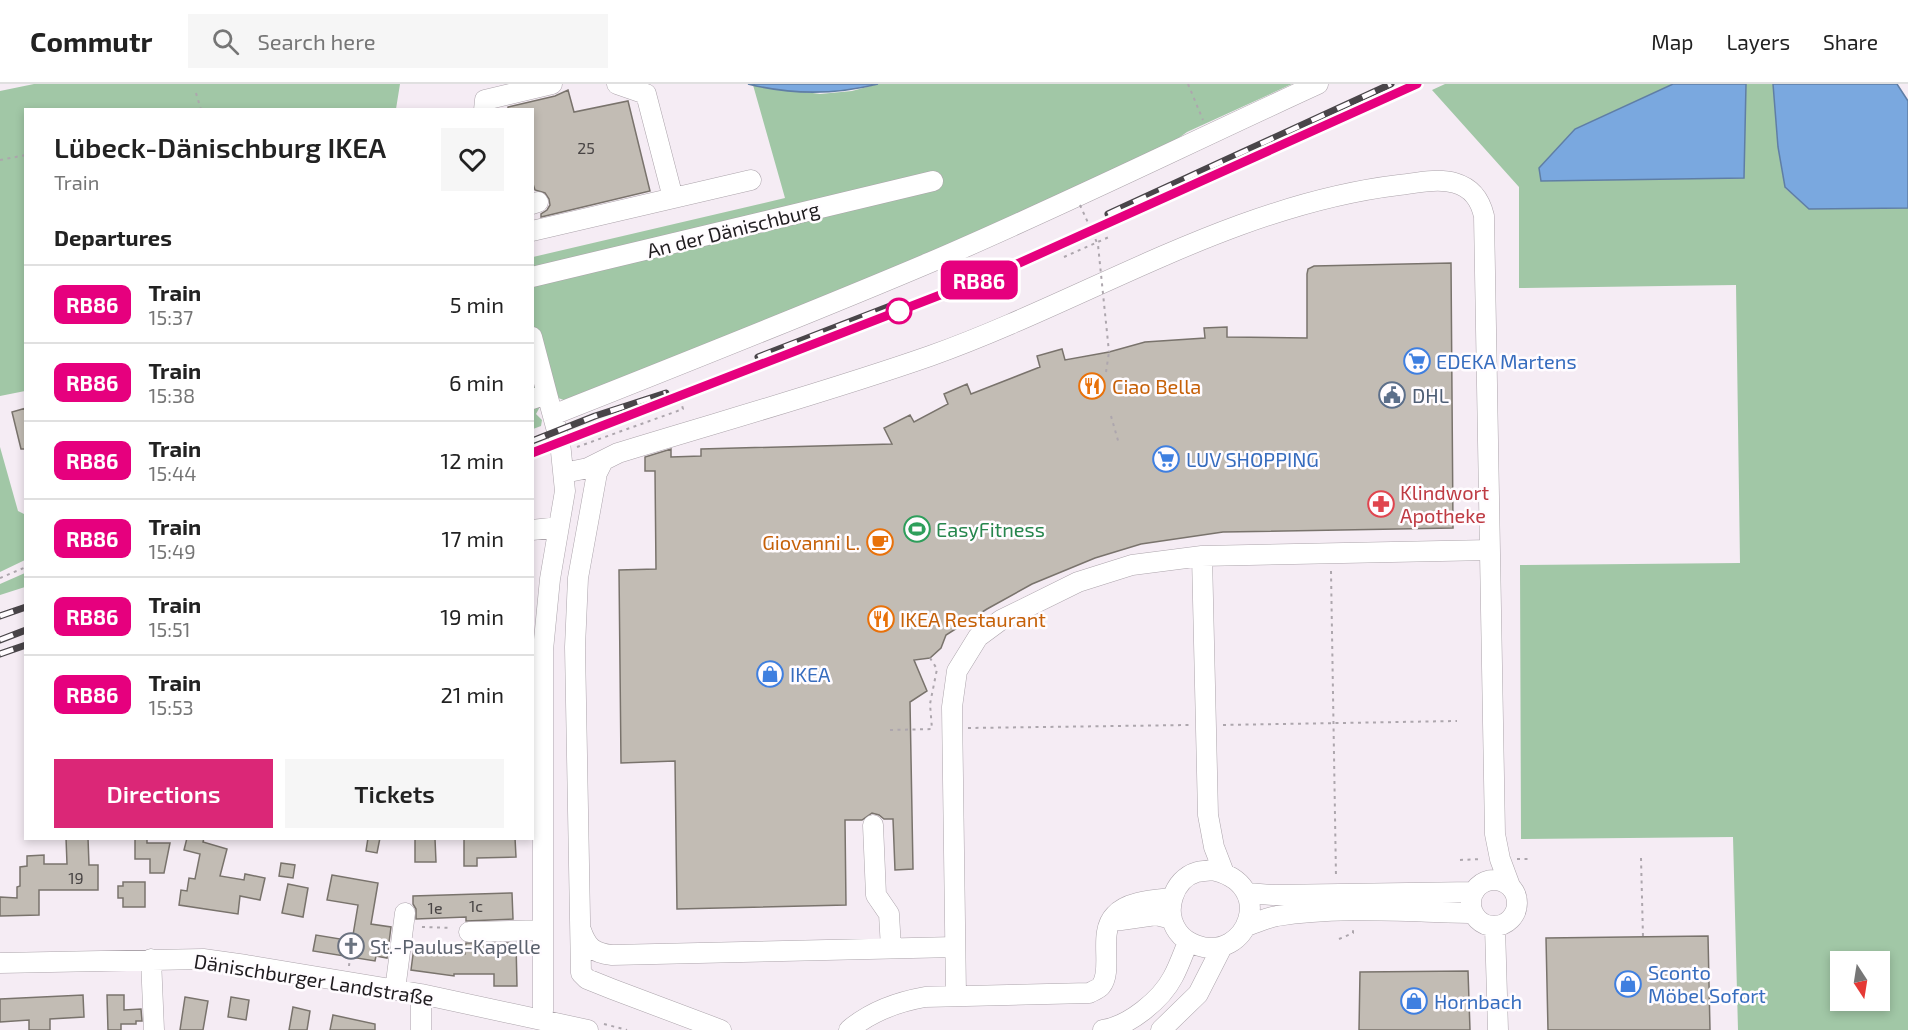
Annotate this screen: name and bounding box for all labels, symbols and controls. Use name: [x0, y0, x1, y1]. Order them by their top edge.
search box: [188, 14, 608, 68]
text: Commutr: [30, 24, 152, 58]
icon: search: [209, 25, 242, 58]
text: Search here: [257, 28, 376, 54]
text: Map: [1651, 29, 1693, 54]
text: Layers: [1726, 29, 1790, 54]
text: Share: [1823, 29, 1878, 54]
button: heart: [441, 128, 504, 191]
text: Lübeck-Dänischburg IKEA: [54, 130, 386, 164]
house number: 25: [577, 138, 595, 157]
text: Train: [54, 170, 99, 194]
street label: An der Dänischburg: [644, 196, 822, 262]
text: Departures: [54, 224, 172, 250]
line badge: RB86: [937, 260, 1021, 300]
text: RB86: [953, 268, 1005, 293]
text: Train: [149, 279, 201, 305]
text: 5 min: [450, 291, 504, 317]
text: RB86: [66, 292, 119, 317]
unlabelled marker: [886, 298, 912, 324]
text: 15:37: [149, 305, 193, 329]
supermarket icon: EDEKA Martens: [1402, 346, 1432, 376]
place label: EDEKA Martens: [1436, 349, 1577, 373]
text: Train: [149, 357, 201, 383]
text: 6 min: [449, 369, 504, 395]
text: RB86: [66, 370, 119, 395]
restaurant icon: Ciao Bella: [1077, 371, 1107, 401]
place label: Ciao Bella: [1112, 374, 1201, 398]
public building icon: DHL: [1377, 380, 1407, 410]
text: 15:38: [149, 383, 195, 407]
place label: DHL: [1412, 383, 1449, 407]
text: Train: [149, 435, 201, 461]
supermarket icon: LUV SHOPPING: [1151, 444, 1181, 474]
text: 12 min: [440, 447, 504, 473]
place label: LUV SHOPPING: [1186, 447, 1319, 471]
text: RB86: [66, 448, 119, 473]
text: 15:44: [149, 461, 197, 485]
place label: Klindwort Apotheke: [1400, 480, 1490, 527]
pharmacy icon: Klindwort Apotheke: [1366, 489, 1396, 519]
text: Train: [149, 513, 201, 539]
sports icon: EasyFitness: [902, 514, 932, 544]
place label: EasyFitness: [936, 517, 1045, 541]
text: 17 min: [442, 525, 504, 551]
text: RB86: [66, 526, 119, 551]
cafe icon: Giovanni L.: [865, 527, 895, 557]
place label: Giovanni L.: [762, 530, 860, 554]
text: 15:49: [149, 539, 196, 563]
text: Train: [149, 591, 201, 617]
text: 19 min: [440, 603, 504, 629]
text: RB86: [66, 604, 119, 629]
restaurant icon: IKEA Restaurant: [866, 604, 896, 634]
place label: IKEA Restaurant: [900, 607, 1046, 631]
text: 15:51: [149, 617, 191, 641]
shop icon: IKEA: [755, 659, 785, 689]
place label: IKEA: [790, 662, 831, 686]
text: Train: [149, 669, 201, 695]
text: 21 min: [440, 681, 504, 707]
text: RB86: [66, 682, 119, 707]
text: 15:53: [149, 695, 194, 719]
button: Directions: [54, 759, 273, 828]
button: Tickets: [285, 759, 504, 828]
house number: 19: [68, 868, 84, 887]
house number: 1c: [469, 896, 483, 915]
house number: 1e: [428, 898, 442, 917]
church icon: St.-Paulus-Kapelle: [336, 931, 366, 961]
place label: St.-Paulus-Kapelle: [370, 934, 541, 958]
street label: Dänischburger Landstraße: [192, 948, 436, 1010]
north arrow: [1830, 951, 1890, 1011]
map controls: [1830, 951, 1890, 1011]
place label: Sconto Möbel Sofort: [1648, 960, 1766, 1007]
shop icon: Sconto Möbel Sofort: [1613, 969, 1643, 999]
shop icon: Hornbach: [1399, 986, 1429, 1016]
place label: Hornbach: [1434, 989, 1522, 1013]

